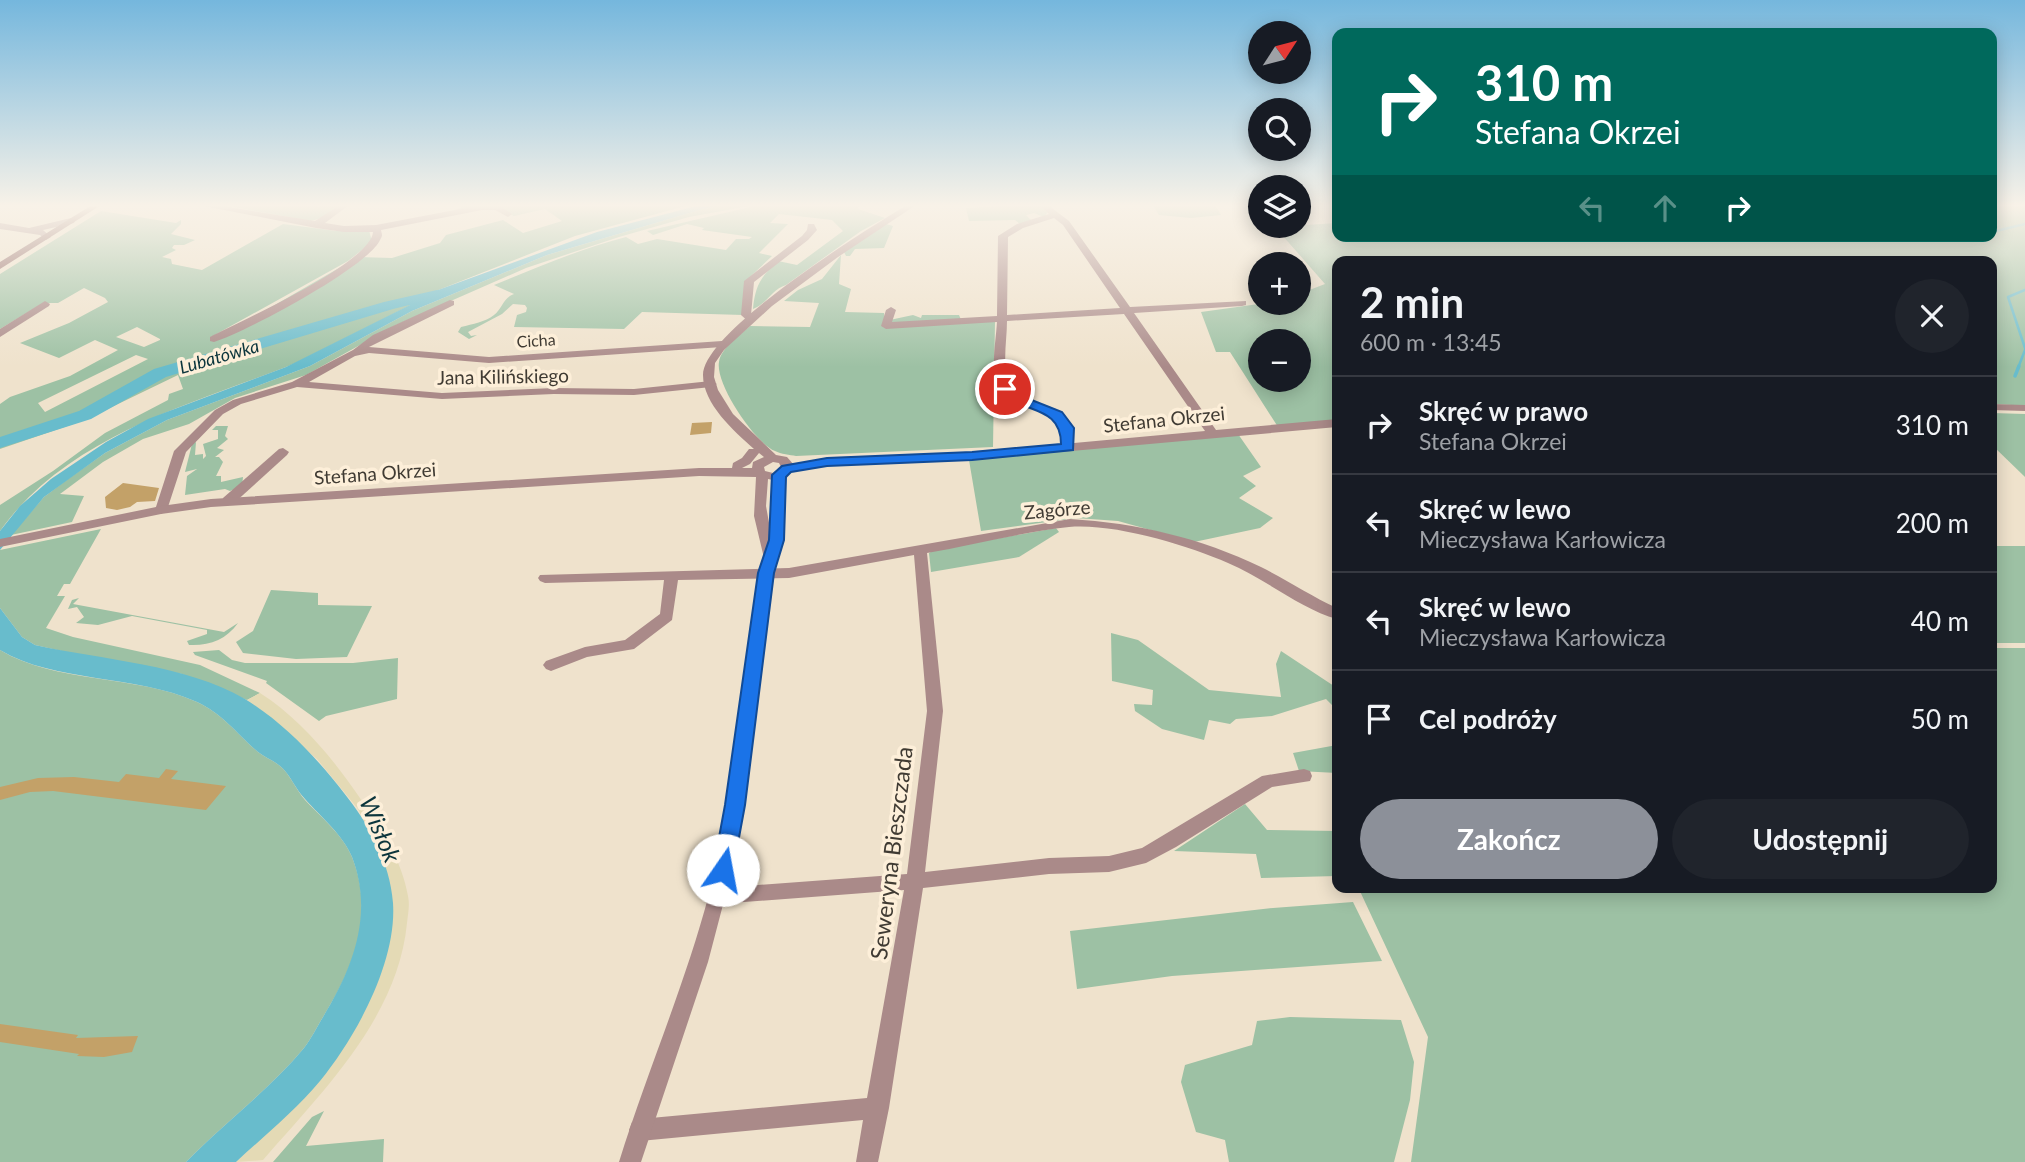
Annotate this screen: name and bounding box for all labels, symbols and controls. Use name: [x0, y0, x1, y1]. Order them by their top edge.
north arrow: [1248, 21, 1311, 84]
map controls: [1248, 21, 1311, 392]
text: 310 m: [1475, 53, 1613, 111]
icon: right: [1360, 56, 1451, 147]
button: search: [1248, 98, 1311, 161]
text: Stefana Okrzei: [1475, 112, 1681, 151]
button: layers: [1248, 175, 1311, 238]
icon: left: [1573, 189, 1611, 227]
icon: ahead: [1646, 189, 1684, 227]
icon: right: [1719, 189, 1757, 227]
button: +: [1248, 252, 1311, 315]
text: 2 min: [1360, 277, 1464, 327]
button: close: [1895, 279, 1969, 353]
text: 600 m · 13:45: [1360, 328, 1502, 356]
street label: Cicha: [516, 329, 556, 351]
button: −: [1248, 329, 1311, 392]
water label: Lubatówka: [177, 334, 261, 378]
pin: [975, 359, 1035, 419]
street label: Jana Kilińskiego: [437, 363, 569, 389]
icon: arrive: [986, 370, 1024, 408]
text: Skręć w prawo: [1419, 395, 1588, 427]
street label: Stefana Okrzei: [1102, 401, 1226, 437]
icon: right: [1360, 406, 1398, 444]
text: 310 m: [1896, 409, 1969, 441]
text: Stefana Okrzei: [1419, 427, 1567, 455]
street label: Stefana Okrzei: [313, 457, 437, 489]
text: Skręć w lewo: [1419, 493, 1571, 525]
street label: Zagórze: [1023, 495, 1091, 523]
icon: left: [1360, 504, 1398, 542]
text: 200 m: [1896, 507, 1969, 539]
text: Mieczysława Karłowicza: [1419, 525, 1666, 553]
text: Skręć w lewo: [1419, 591, 1571, 623]
icon: left: [1360, 602, 1398, 640]
text: 40 m: [1911, 605, 1969, 637]
text: Mieczysława Karłowicza: [1419, 623, 1666, 651]
icon: arrive: [1360, 700, 1398, 738]
text: Cel podróży: [1419, 703, 1557, 735]
text: 50 m: [1911, 703, 1969, 735]
street label: Seweryna Bieszczada: [864, 745, 918, 961]
water label: Wisłok: [354, 792, 408, 867]
button: Zakończ: [1360, 799, 1658, 879]
button: Udostępnij: [1672, 799, 1969, 879]
position arrow: [686, 833, 760, 907]

